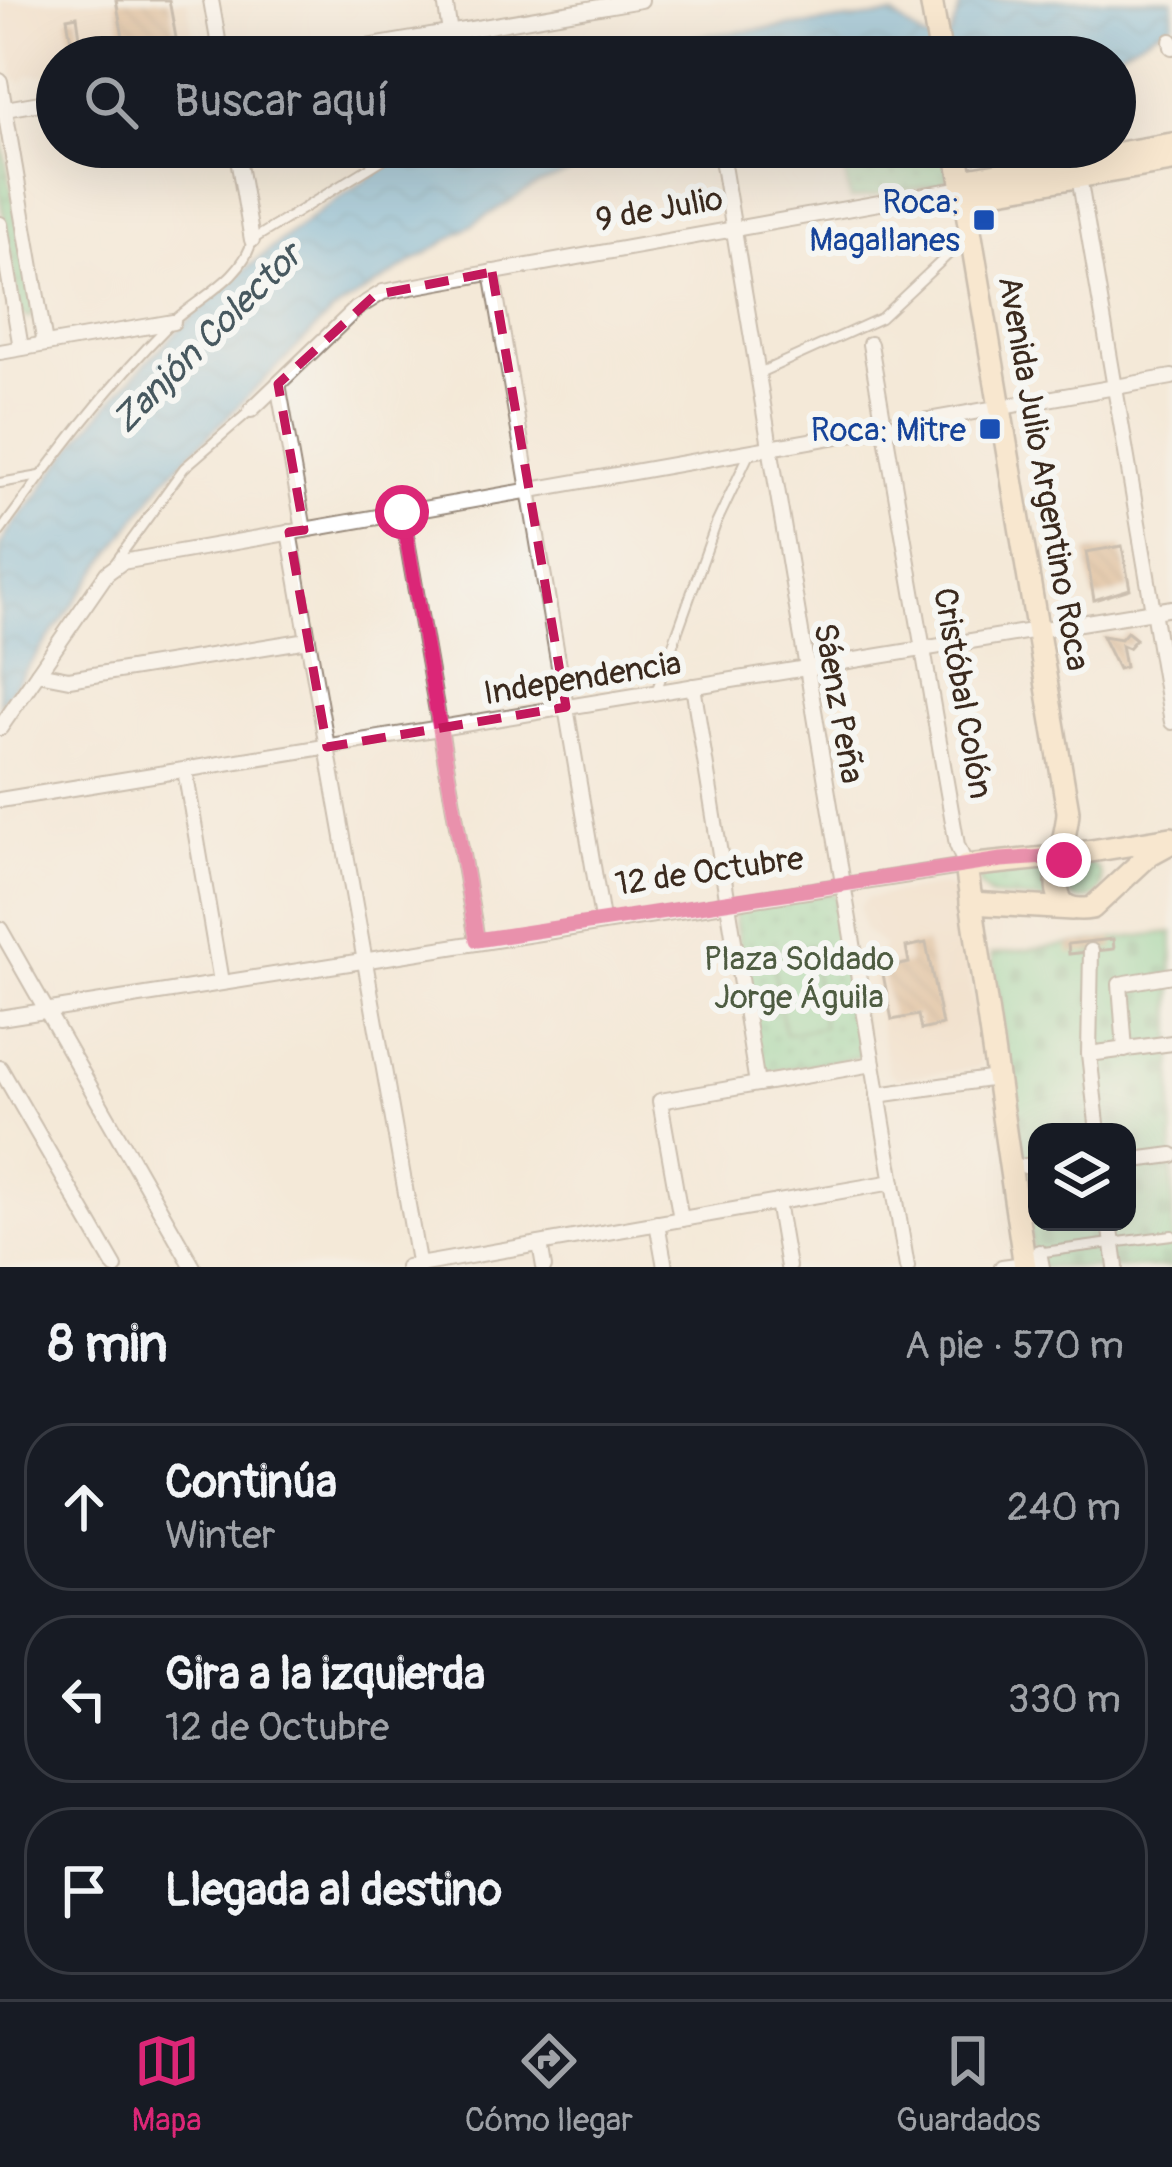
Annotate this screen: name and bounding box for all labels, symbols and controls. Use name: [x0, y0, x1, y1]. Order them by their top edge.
search box: [36, 36, 1136, 168]
icon: search: [78, 69, 144, 135]
text: Buscar aquí: [174, 74, 389, 130]
street label: 9 de Julio: [593, 178, 726, 241]
place label: Roca: Magallanes: [809, 182, 960, 261]
marker: Roca: Magallanes: [971, 207, 997, 233]
water label: Zanjón Colector: [103, 231, 314, 442]
street label: Avenida Julio Argentino Roca: [989, 273, 1098, 674]
place label: Roca: Mitre: [811, 410, 966, 451]
marker: Roca: Mitre: [977, 416, 1003, 442]
route start: [375, 485, 429, 539]
street label: Cristóbal Colón: [924, 585, 1001, 802]
street label: Sáenz Peña: [804, 620, 873, 787]
street label: Independencia: [481, 643, 684, 714]
route end: [1037, 833, 1091, 887]
street label: 12 de Octubre: [612, 838, 806, 905]
park label: Plaza Soldado Jorge Águila: [704, 939, 894, 1018]
map controls: [1028, 1123, 1136, 1231]
button: layers: [1028, 1123, 1136, 1231]
text: 8 min: [48, 1313, 168, 1377]
text: A pie · 570 m: [905, 1321, 1124, 1370]
text: Continúa: [165, 1455, 337, 1511]
icon: ahead: [51, 1474, 117, 1540]
text: 240 m: [1007, 1483, 1121, 1532]
text: Winter: [165, 1511, 275, 1560]
text: Gira a la izquierda: [165, 1647, 485, 1703]
icon: left: [51, 1666, 117, 1732]
text: 330 m: [1008, 1675, 1121, 1724]
text: 12 de Octubre: [165, 1703, 389, 1752]
icon: arrive: [51, 1858, 117, 1924]
text: Llegada al destino: [165, 1863, 502, 1919]
tab: Mapa: [132, 2028, 202, 2141]
tab: Cómo llegar: [465, 2028, 633, 2141]
tab: Guardados: [896, 2028, 1040, 2141]

